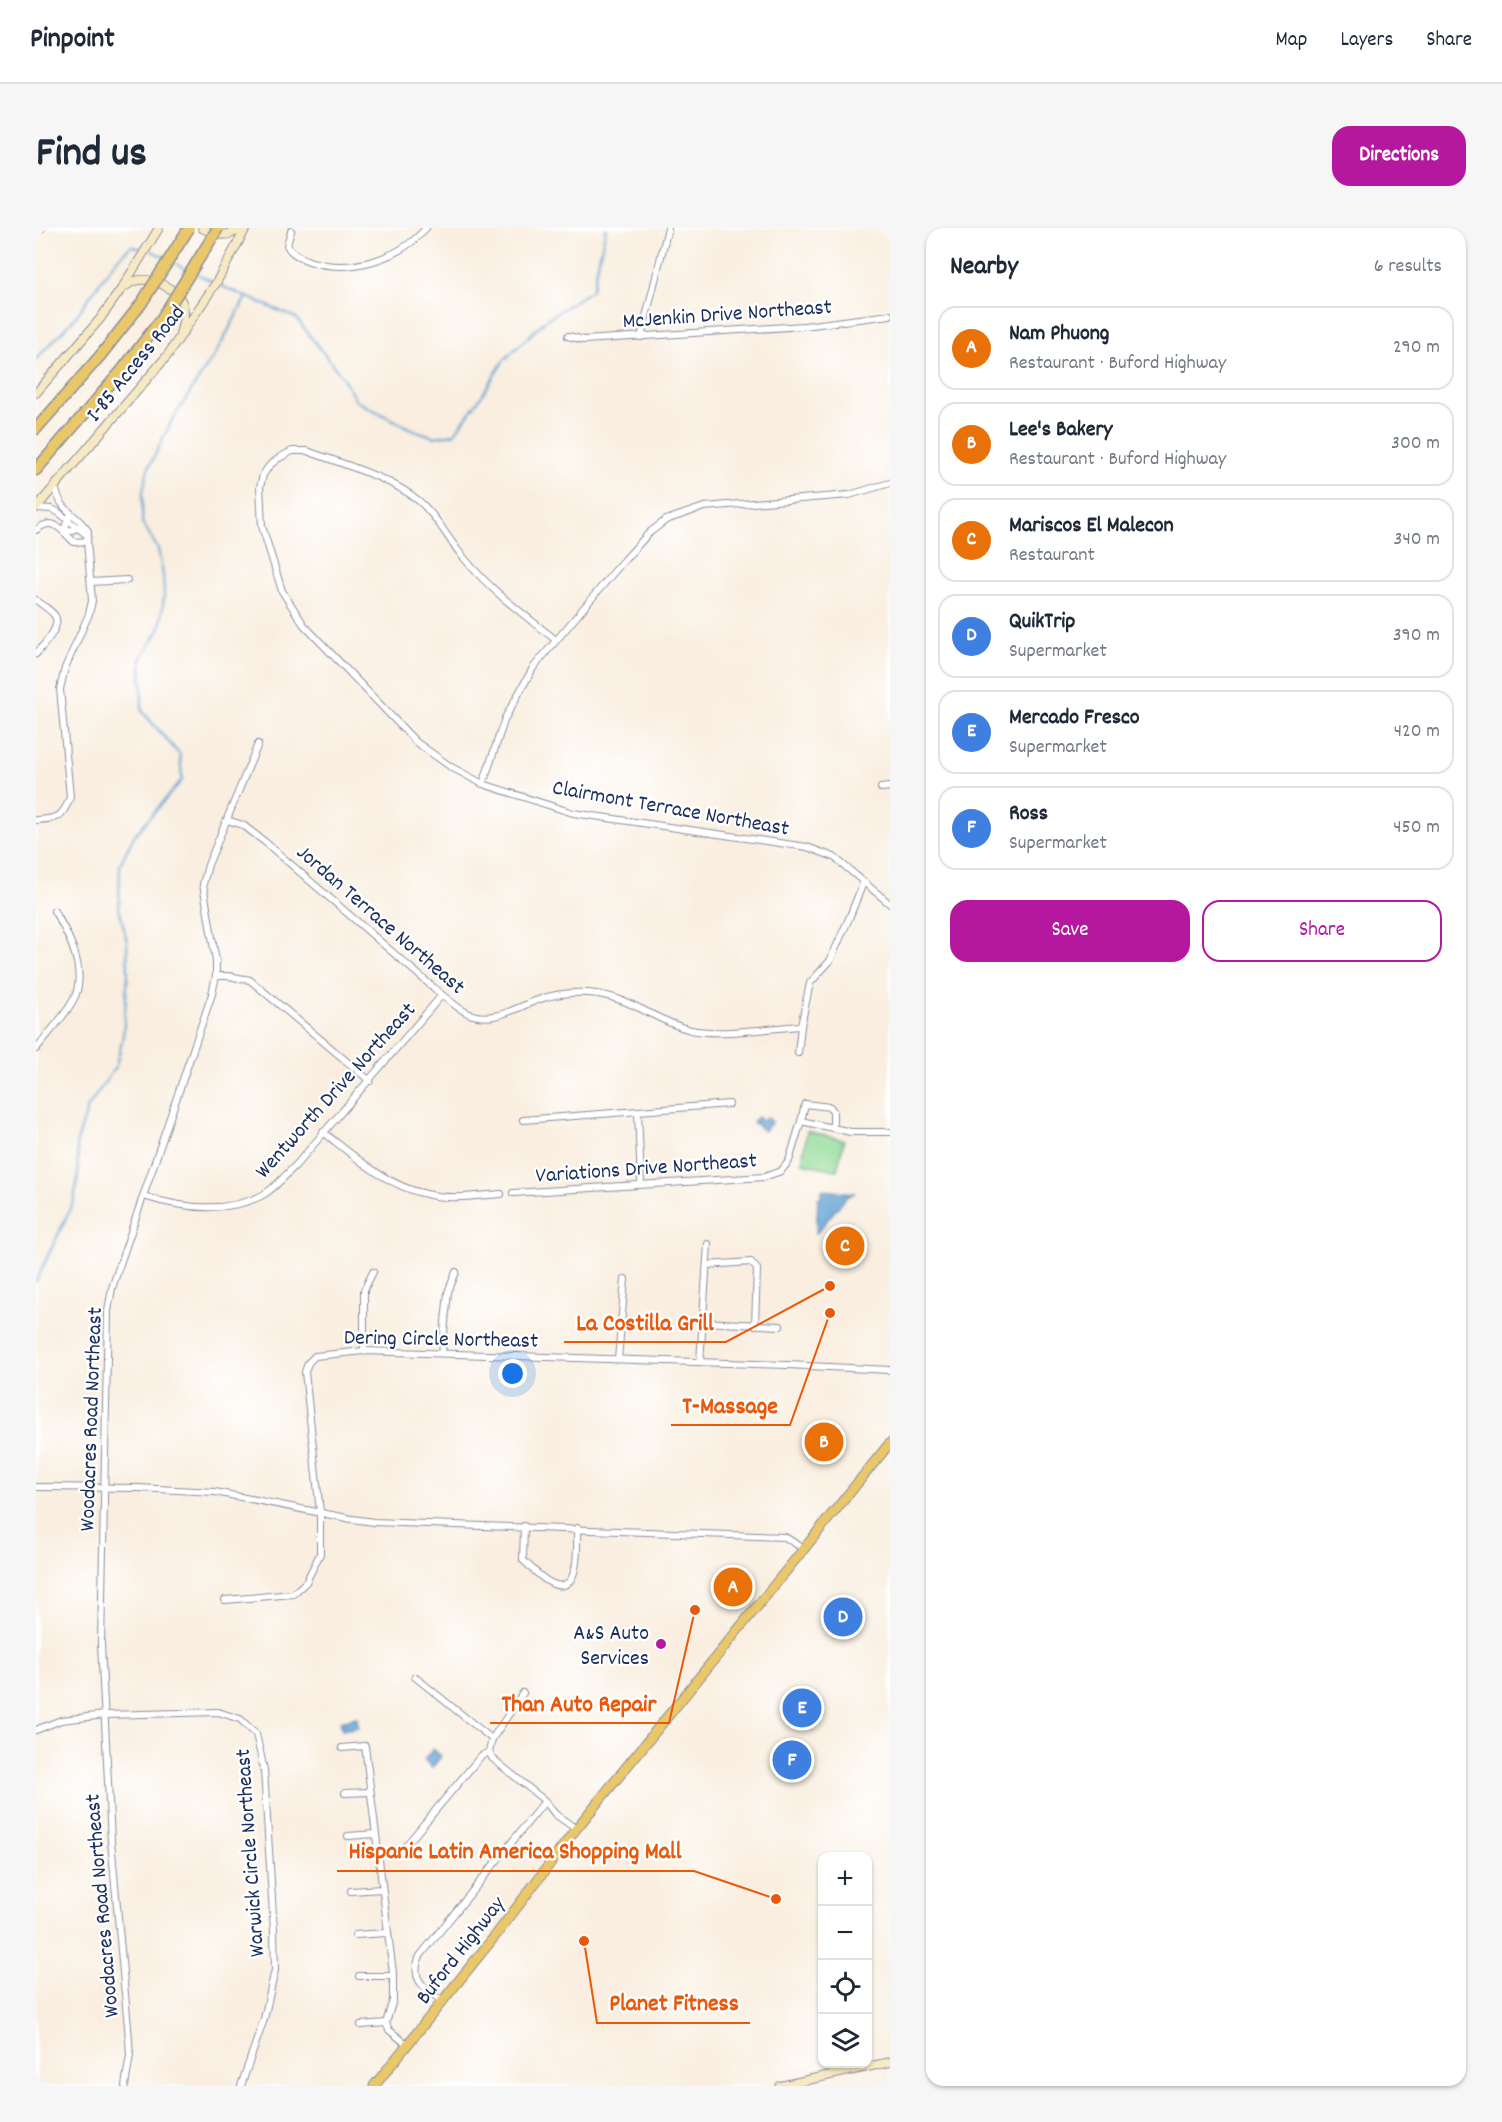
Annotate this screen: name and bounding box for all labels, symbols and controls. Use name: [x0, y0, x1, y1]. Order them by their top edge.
text: Pinpoint: [30, 21, 115, 61]
text: Map: [1276, 26, 1307, 56]
text: Layers: [1340, 26, 1393, 56]
text: Share: [1426, 26, 1472, 56]
text: Find us: [36, 126, 147, 186]
button: Directions: [1332, 126, 1466, 186]
text: Nearby: [950, 249, 1018, 286]
text: 6 results: [1374, 253, 1442, 281]
street label: McJenkin Drive Northeast: [622, 293, 833, 338]
street label: I-85 Access Road: [80, 299, 194, 429]
text: Nam Phuong: [1009, 319, 1109, 350]
text: A: [966, 334, 977, 362]
text: 290 m: [1393, 334, 1440, 362]
text: Restaurant · Buford Highway: [1009, 350, 1226, 378]
text: Lee's Bakery: [1009, 415, 1113, 446]
text: B: [967, 430, 976, 458]
text: 300 m: [1391, 430, 1440, 458]
text: Restaurant · Buford Highway: [1009, 446, 1226, 474]
text: Mariscos El Malecon: [1009, 511, 1174, 542]
text: C: [967, 526, 976, 554]
text: 340 m: [1394, 526, 1440, 554]
text: Restaurant: [1009, 542, 1095, 570]
text: QuikTrip: [1009, 607, 1075, 638]
text: D: [966, 622, 977, 650]
text: 390 m: [1393, 622, 1440, 650]
text: Supermarket: [1009, 638, 1107, 666]
text: Mercado Fresco: [1009, 703, 1140, 734]
text: E: [967, 718, 976, 746]
text: 420 m: [1394, 718, 1440, 746]
text: Supermarket: [1009, 734, 1107, 762]
street label: Clairmont Terrace Northeast: [550, 773, 791, 846]
text: Ross: [1009, 799, 1048, 830]
text: F: [967, 814, 976, 842]
text: 450 m: [1393, 814, 1440, 842]
text: Supermarket: [1009, 830, 1107, 858]
street label: Jordan Terrace Northeast: [288, 838, 471, 1003]
button: Save: [950, 900, 1190, 962]
button: Share: [1202, 900, 1442, 962]
street label: Wentworth Drive Northeast: [249, 996, 424, 1186]
street label: Variations Drive Northeast: [535, 1146, 758, 1193]
pin: C: [826, 1224, 864, 1268]
callout: La Costilla Grill: [564, 1300, 726, 1342]
street label: Woodacres Road Northeast: [73, 1306, 112, 1532]
text: La Costilla Grill: [576, 1308, 714, 1342]
street label: Dering Circle Northeast: [344, 1323, 538, 1358]
your location: [498, 1359, 527, 1388]
callout: T-Massage: [671, 1383, 790, 1425]
text: T-Massage: [682, 1391, 778, 1425]
pin: B: [804, 1420, 844, 1464]
pin: A: [714, 1564, 752, 1610]
pin: D: [824, 1594, 862, 1640]
place label: A&S Auto Services: [573, 1619, 649, 1675]
marker: A&S Auto Services: [654, 1637, 668, 1651]
callout: Than Auto Repair: [490, 1681, 669, 1723]
pin: E: [782, 1686, 822, 1730]
text: Than Auto Repair: [502, 1689, 657, 1723]
pin: F: [772, 1738, 812, 1783]
street label: Warwick Circle Northeast: [229, 1748, 274, 1958]
street label: Woodacres Road Northeast: [78, 1793, 129, 2019]
callout: Hispanic Latin America Shopping Mall: [337, 1829, 694, 1871]
text: Hispanic Latin America Shopping Mall: [348, 1836, 682, 1870]
map controls: [818, 1852, 872, 2068]
button: +: [818, 1852, 872, 1906]
street label: Buford Highway: [410, 1890, 514, 2012]
button: −: [818, 1906, 872, 1960]
button: locate: [818, 1960, 872, 2014]
callout: Planet Fitness: [597, 1981, 750, 2023]
text: Planet Fitness: [609, 1988, 739, 2022]
button: layers: [818, 2014, 872, 2068]

